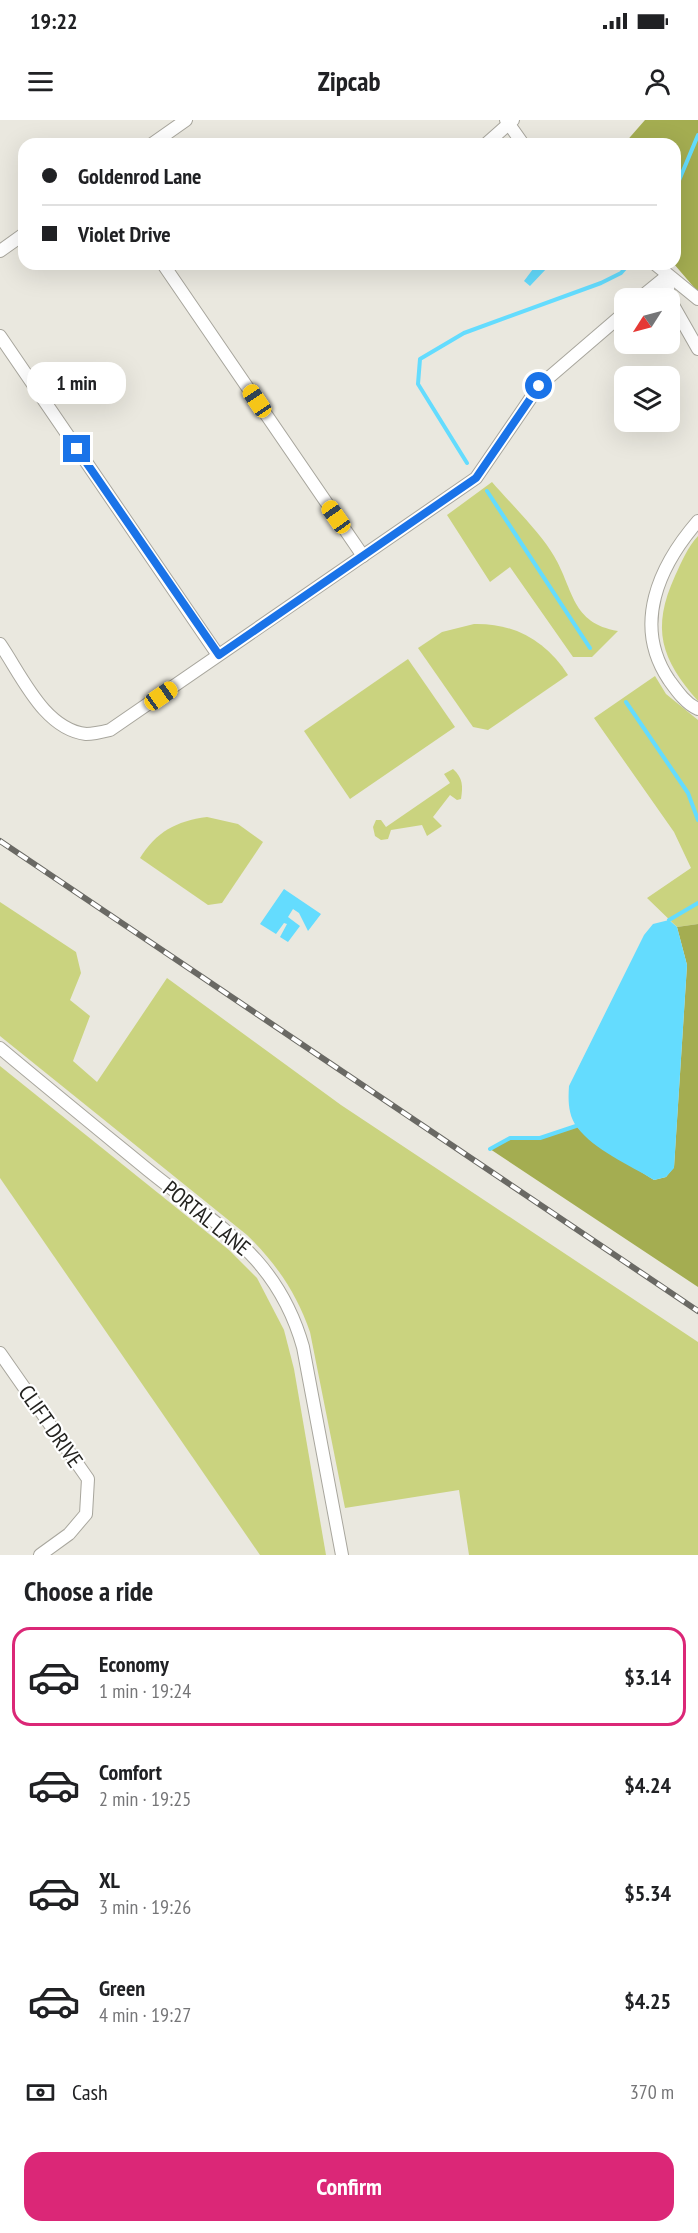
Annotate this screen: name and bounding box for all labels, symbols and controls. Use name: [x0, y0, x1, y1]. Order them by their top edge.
text: 19:22: [30, 7, 78, 35]
text: Zipcab: [318, 64, 380, 98]
icon: menu: [24, 65, 57, 98]
icon: person: [641, 65, 674, 98]
text: Goldenrod Lane: [78, 162, 202, 190]
text: Violet Drive: [78, 220, 171, 248]
north arrow: [614, 288, 680, 354]
map controls: [614, 288, 680, 432]
callout: 1 min: [28, 362, 127, 404]
button: layers: [614, 366, 680, 432]
text: 1 min: [56, 370, 97, 396]
route start: [525, 372, 552, 399]
car: [239, 381, 275, 421]
route end: [63, 435, 90, 462]
car: [318, 497, 354, 537]
car: [141, 678, 181, 714]
street label: PORTAL LANE: [158, 1174, 256, 1262]
street label: CLIFT DRIVE: [13, 1379, 89, 1473]
text: Choose a ride: [24, 1574, 153, 1608]
icon: car: [27, 1650, 81, 1704]
text: Economy: [99, 1650, 169, 1678]
text: $3.14: [624, 1663, 671, 1691]
text: 1 min · 19:24: [99, 1678, 191, 1704]
icon: car: [27, 1758, 81, 1812]
text: Comfort: [99, 1758, 162, 1786]
text: $4.24: [624, 1771, 671, 1799]
text: 2 min · 19:25: [99, 1786, 191, 1812]
icon: car: [27, 1866, 81, 1920]
text: XL: [99, 1866, 120, 1894]
text: $5.34: [624, 1879, 671, 1907]
text: 3 min · 19:26: [99, 1894, 191, 1920]
icon: car: [27, 1974, 81, 2028]
text: Green: [99, 1974, 145, 2002]
text: $4.25: [624, 1987, 671, 2015]
text: 4 min · 19:27: [99, 2002, 191, 2028]
icon: cash: [24, 2076, 57, 2109]
text: Cash: [72, 2078, 108, 2106]
text: 370 m: [630, 2079, 674, 2105]
button: Confirm: [24, 2152, 674, 2221]

